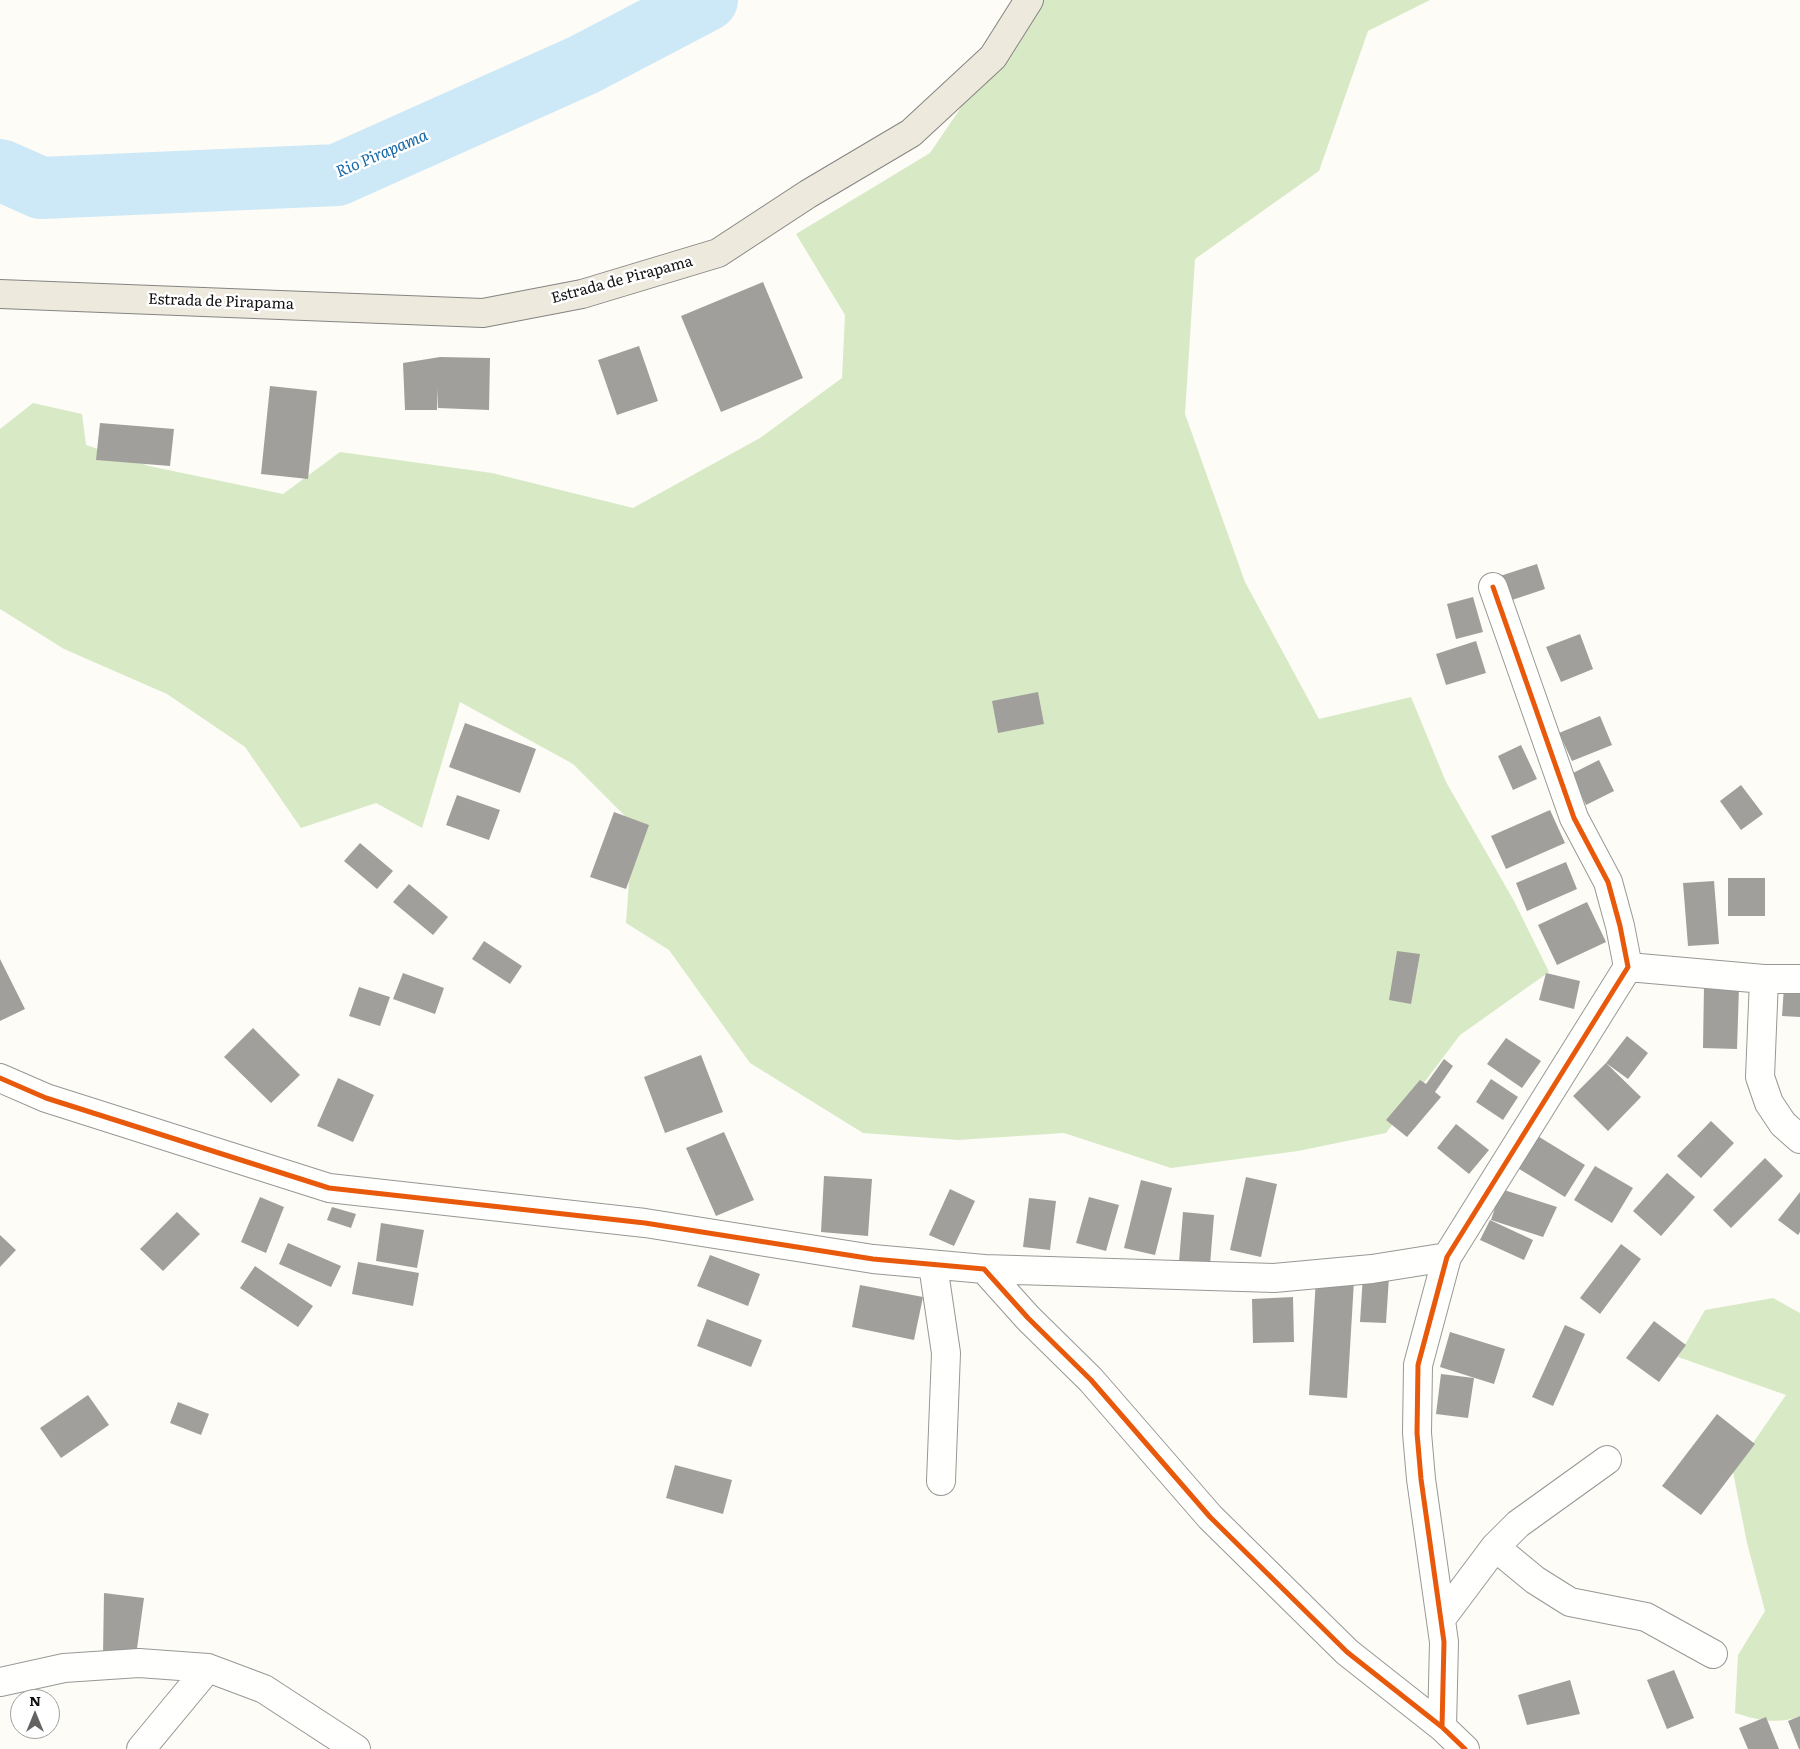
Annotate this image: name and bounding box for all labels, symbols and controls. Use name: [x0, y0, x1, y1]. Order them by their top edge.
water label: Rio Pirapama: [333, 126, 431, 182]
street label: Estrada de Pirapama: [549, 252, 695, 308]
street label: Estrada de Pirapama: [148, 290, 294, 314]
north arrow: [10, 1689, 60, 1739]
text: N: [29, 1690, 41, 1710]

